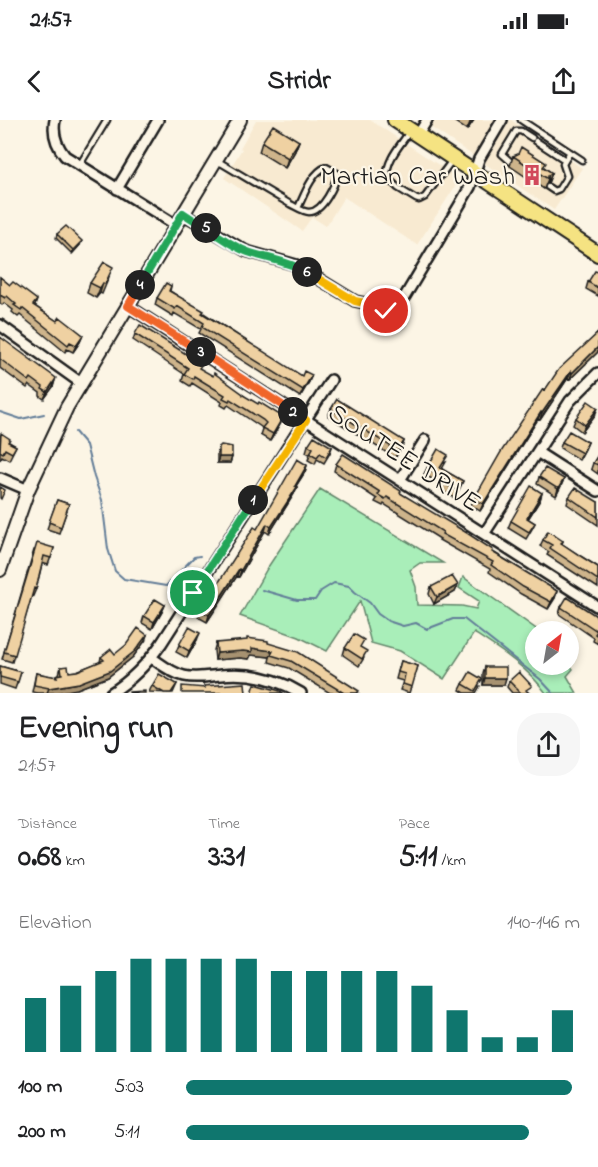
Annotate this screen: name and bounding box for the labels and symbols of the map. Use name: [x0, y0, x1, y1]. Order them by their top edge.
place label: Martian Car Wash: [320, 158, 515, 197]
building icon: Martian Car Wash: [520, 163, 544, 187]
pin: 5: [191, 213, 221, 243]
pin: 6: [292, 257, 322, 287]
pin: 4: [125, 270, 155, 300]
pin: [360, 285, 411, 336]
pin: 3: [186, 337, 216, 367]
street label: SOUTEE DRIVE: [319, 395, 488, 523]
pin: 2: [278, 397, 308, 427]
pin: 1: [238, 485, 268, 515]
pin: [167, 567, 218, 618]
north arrow: [525, 621, 579, 675]

